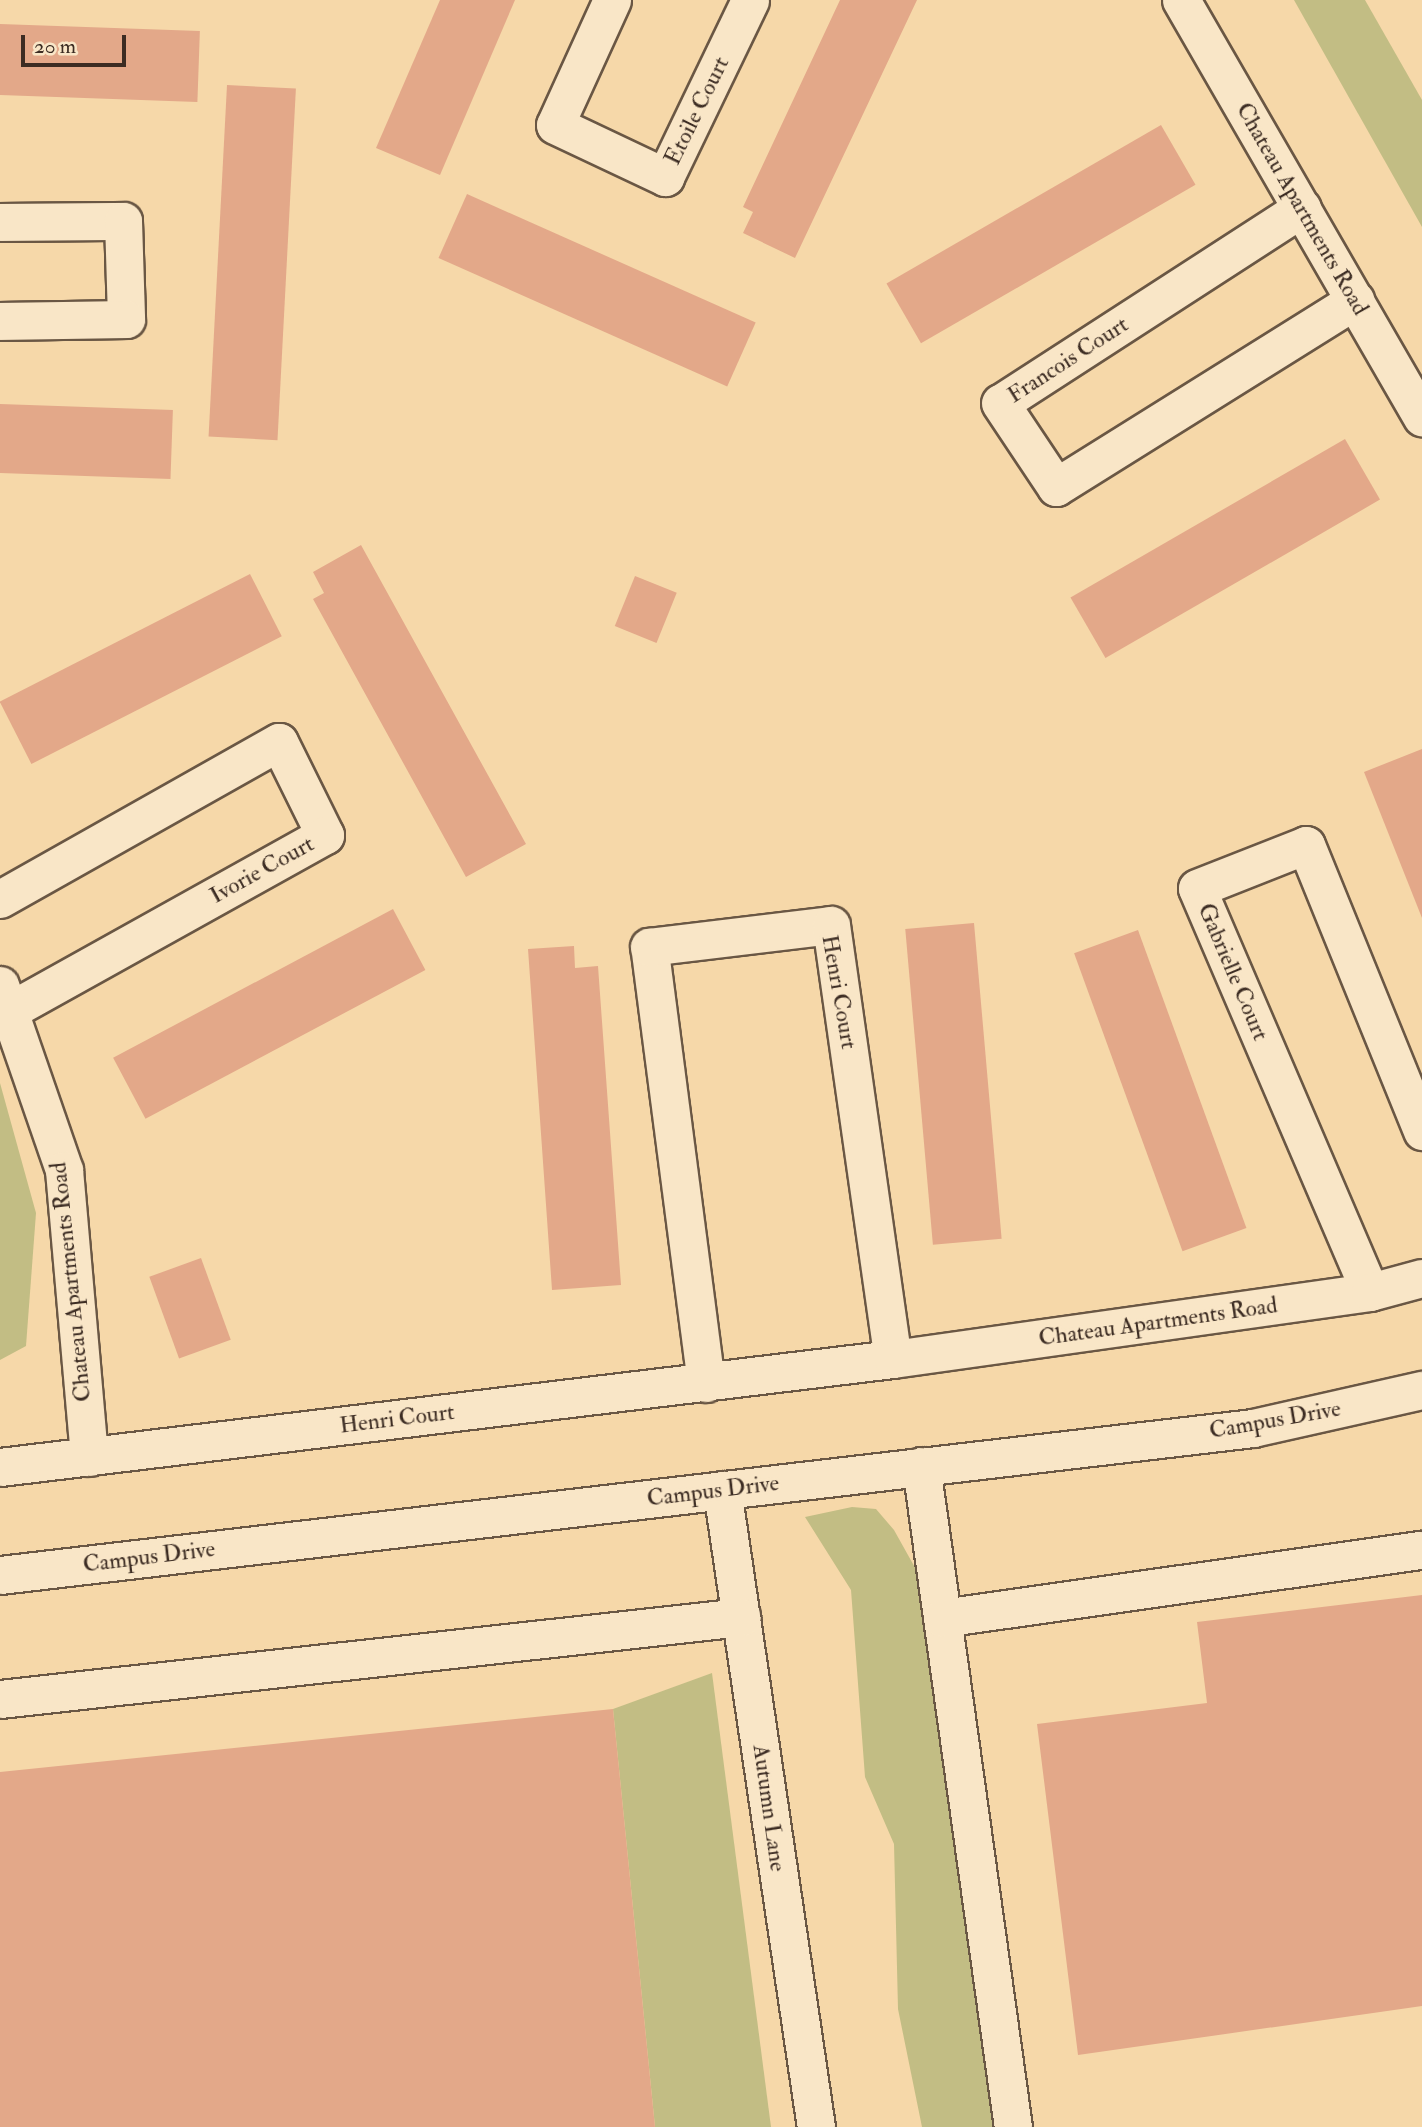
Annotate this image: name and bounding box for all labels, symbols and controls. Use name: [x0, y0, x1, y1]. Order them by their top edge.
scale bar: [24, 21, 130, 65]
text: 20 m: [34, 33, 76, 60]
street label: Etoile Court: [659, 52, 735, 170]
street label: Chateau Apartments Road: [1230, 98, 1374, 320]
street label: Francois Court: [1002, 311, 1134, 409]
street label: Ivorie Court: [205, 830, 319, 910]
street label: Gabrielle Court: [1192, 899, 1274, 1045]
street label: Henri Court: [815, 933, 863, 1051]
street label: Chateau Apartments Road: [45, 1161, 97, 1403]
street label: Chateau Apartments Road: [1037, 1292, 1279, 1352]
street label: Campus Drive: [1207, 1395, 1343, 1445]
street label: Henri Court: [338, 1398, 456, 1440]
street label: Campus Drive: [645, 1469, 781, 1513]
street label: Campus Drive: [81, 1535, 217, 1579]
street label: Autumn Lane: [746, 1743, 792, 1873]

